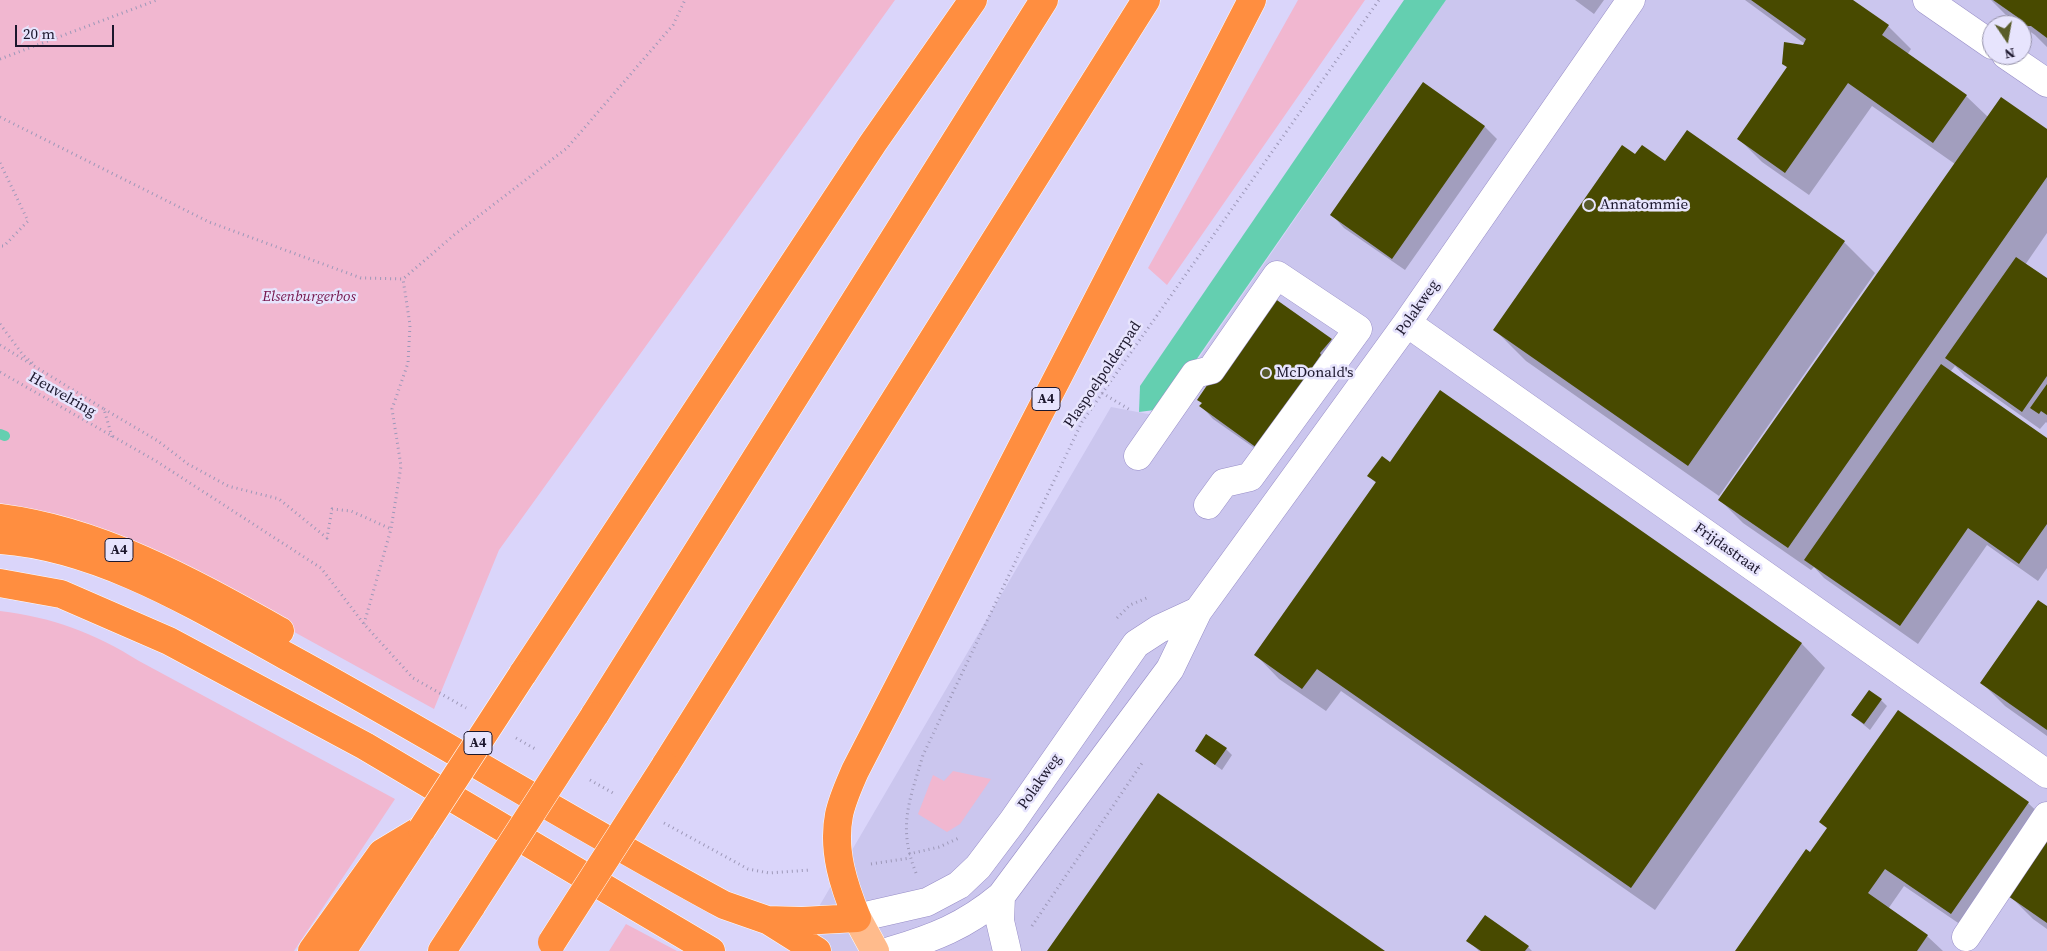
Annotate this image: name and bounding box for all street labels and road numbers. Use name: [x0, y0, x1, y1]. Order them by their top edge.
street label: Polakweg: [1392, 277, 1444, 339]
street label: Plaspoelpolderpad: [1061, 318, 1145, 432]
street label: Heuvelring: [25, 369, 99, 421]
road number: A4: [1032, 388, 1060, 410]
street label: Frijdastraat: [1690, 520, 1764, 578]
road number: A4: [105, 538, 133, 562]
road number: A4: [464, 731, 492, 754]
street label: Polakweg: [1014, 751, 1066, 813]

